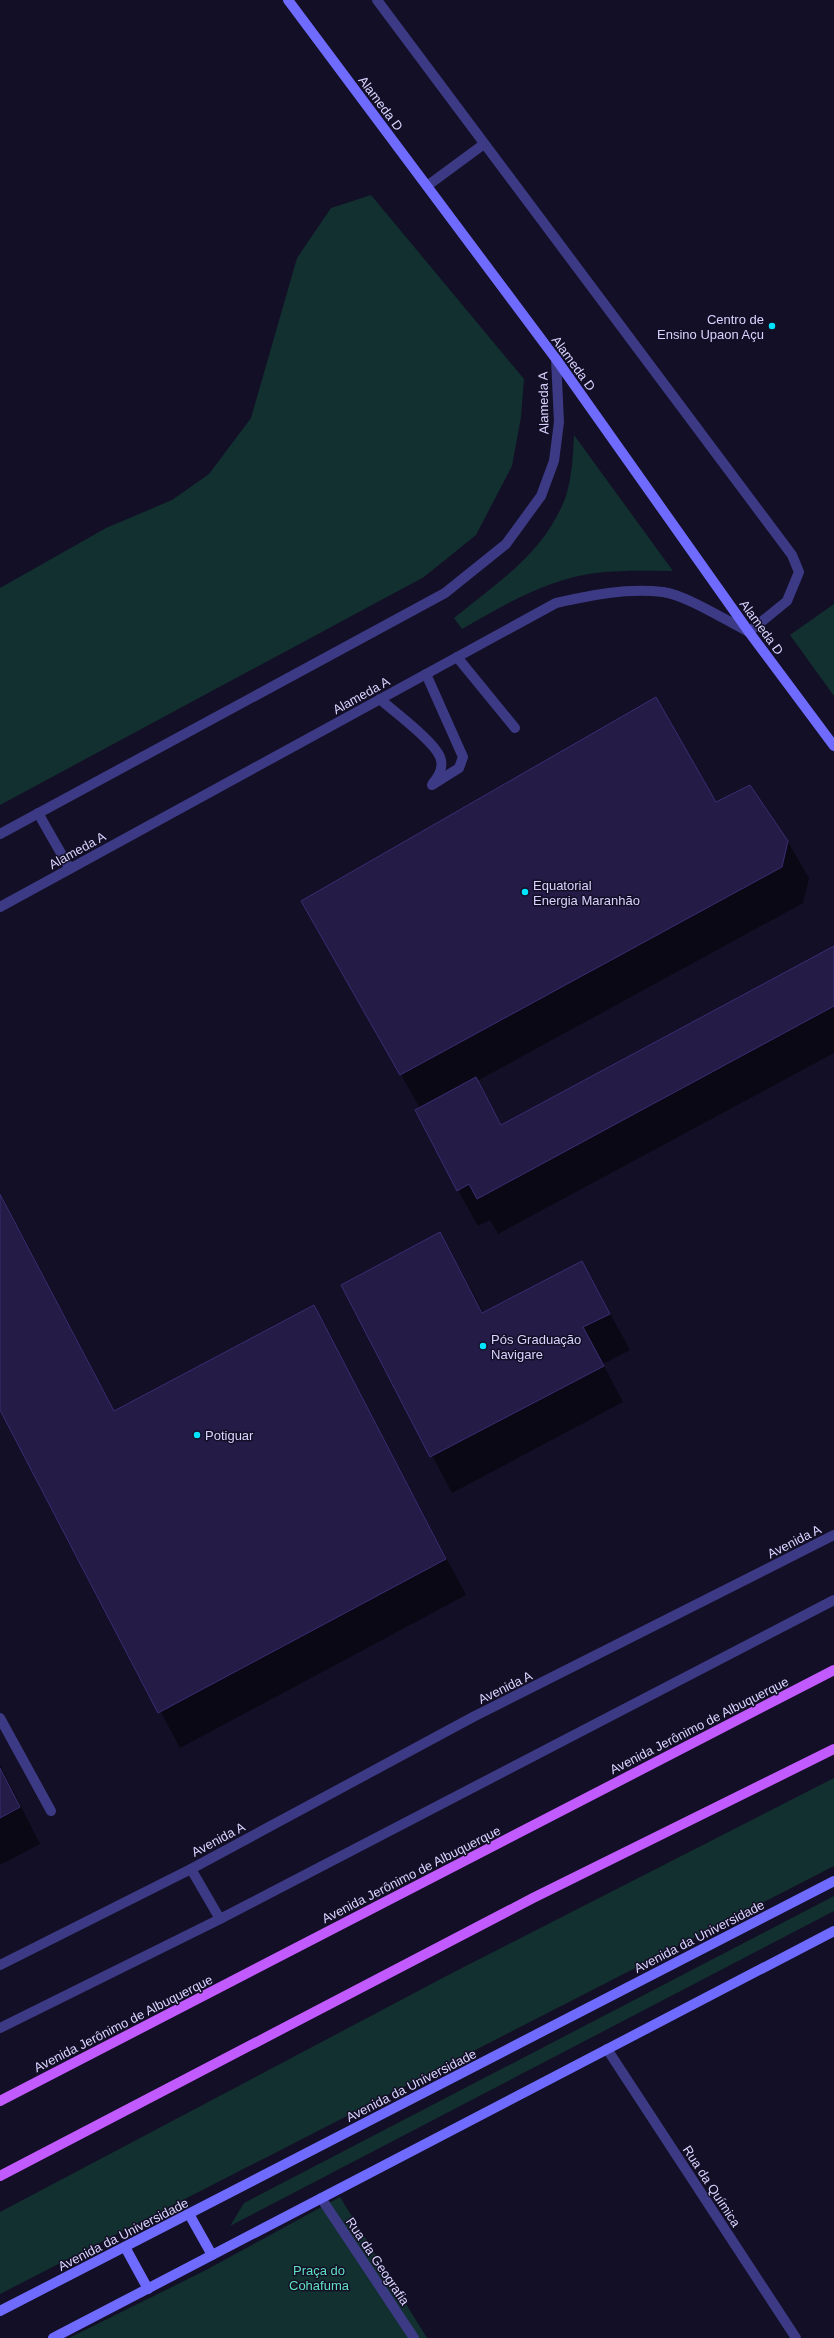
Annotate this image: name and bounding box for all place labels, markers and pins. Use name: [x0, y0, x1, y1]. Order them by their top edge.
place label: Centro de Ensino Upaon Açu: [657, 312, 764, 342]
marker: Centro de Ensino Upaon Açu: [767, 321, 777, 331]
place label: Equatorial Energia Maranhão: [533, 878, 640, 908]
marker: Equatorial Energia Maranhão: [520, 887, 530, 897]
place label: Pós Graduação Navigare: [491, 1332, 581, 1362]
marker: Pós Graduação Navigare: [478, 1341, 488, 1351]
place label: Potiguar: [205, 1428, 254, 1443]
marker: Potiguar: [192, 1430, 202, 1440]

